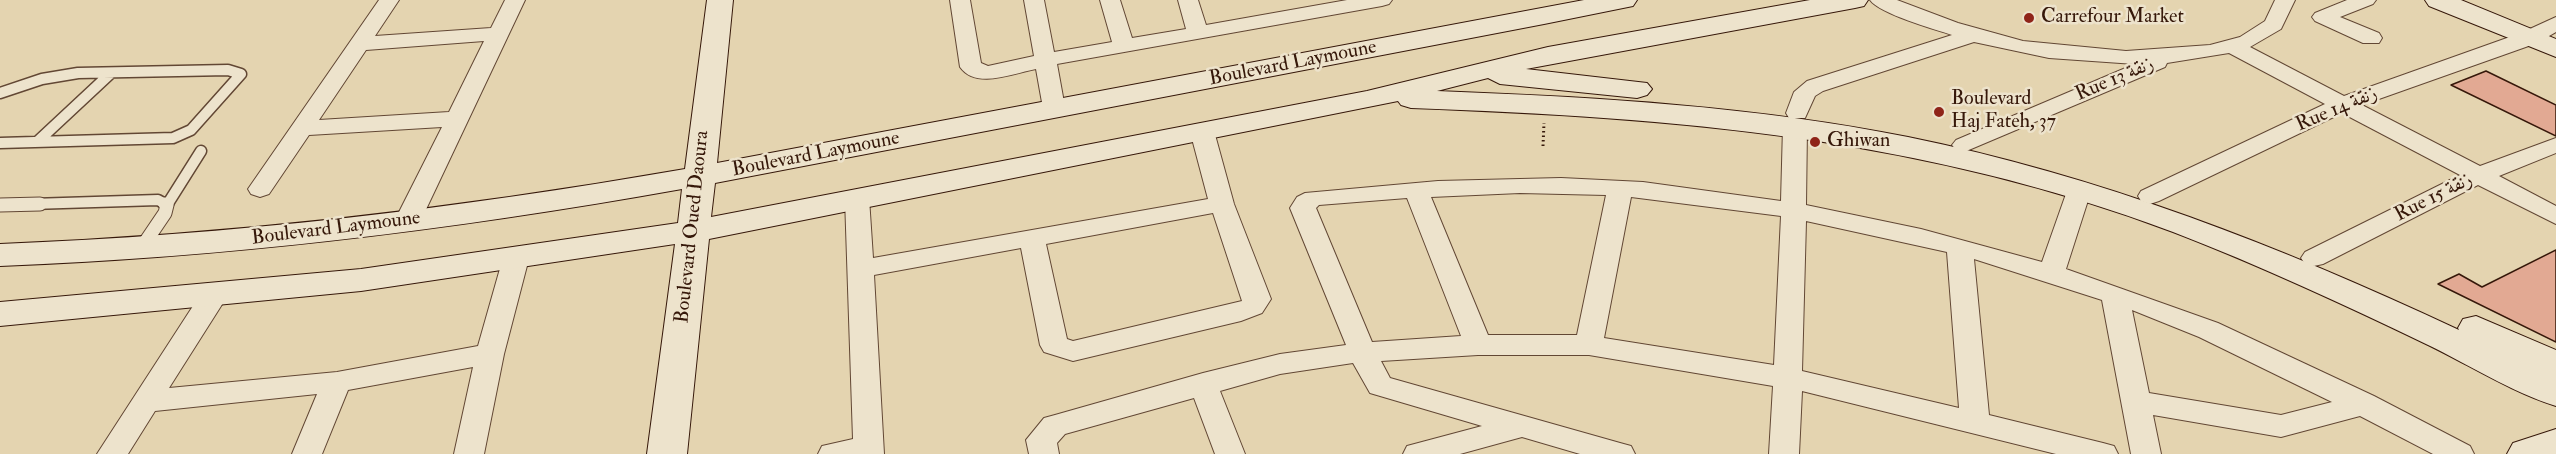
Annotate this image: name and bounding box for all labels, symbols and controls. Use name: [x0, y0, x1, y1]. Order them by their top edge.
place label: Carrefour Market: [2041, 6, 2184, 30]
marker: Carrefour Market: [2022, 11, 2036, 25]
street label: Boulevard Laymoune: [1207, 36, 1379, 92]
street label: Rue 13 زنقة: [2072, 53, 2158, 107]
street label: Rue 14 زنقة: [2293, 82, 2381, 138]
place label: Boulevard Haj Fateh, 37: [1951, 88, 2056, 135]
marker: Boulevard Haj Fateh, 37: [1932, 105, 1946, 119]
street label: Boulevard Laymoune: [730, 127, 902, 183]
street label: Boulevard Oued Daoura: [671, 129, 715, 325]
place label: Ghiwan: [1827, 130, 1890, 154]
marker: Ghiwan: [1808, 135, 1822, 149]
street label: Rue 15 زنقة: [2391, 168, 2477, 228]
street label: Boulevard Laymoune: [250, 207, 422, 251]

